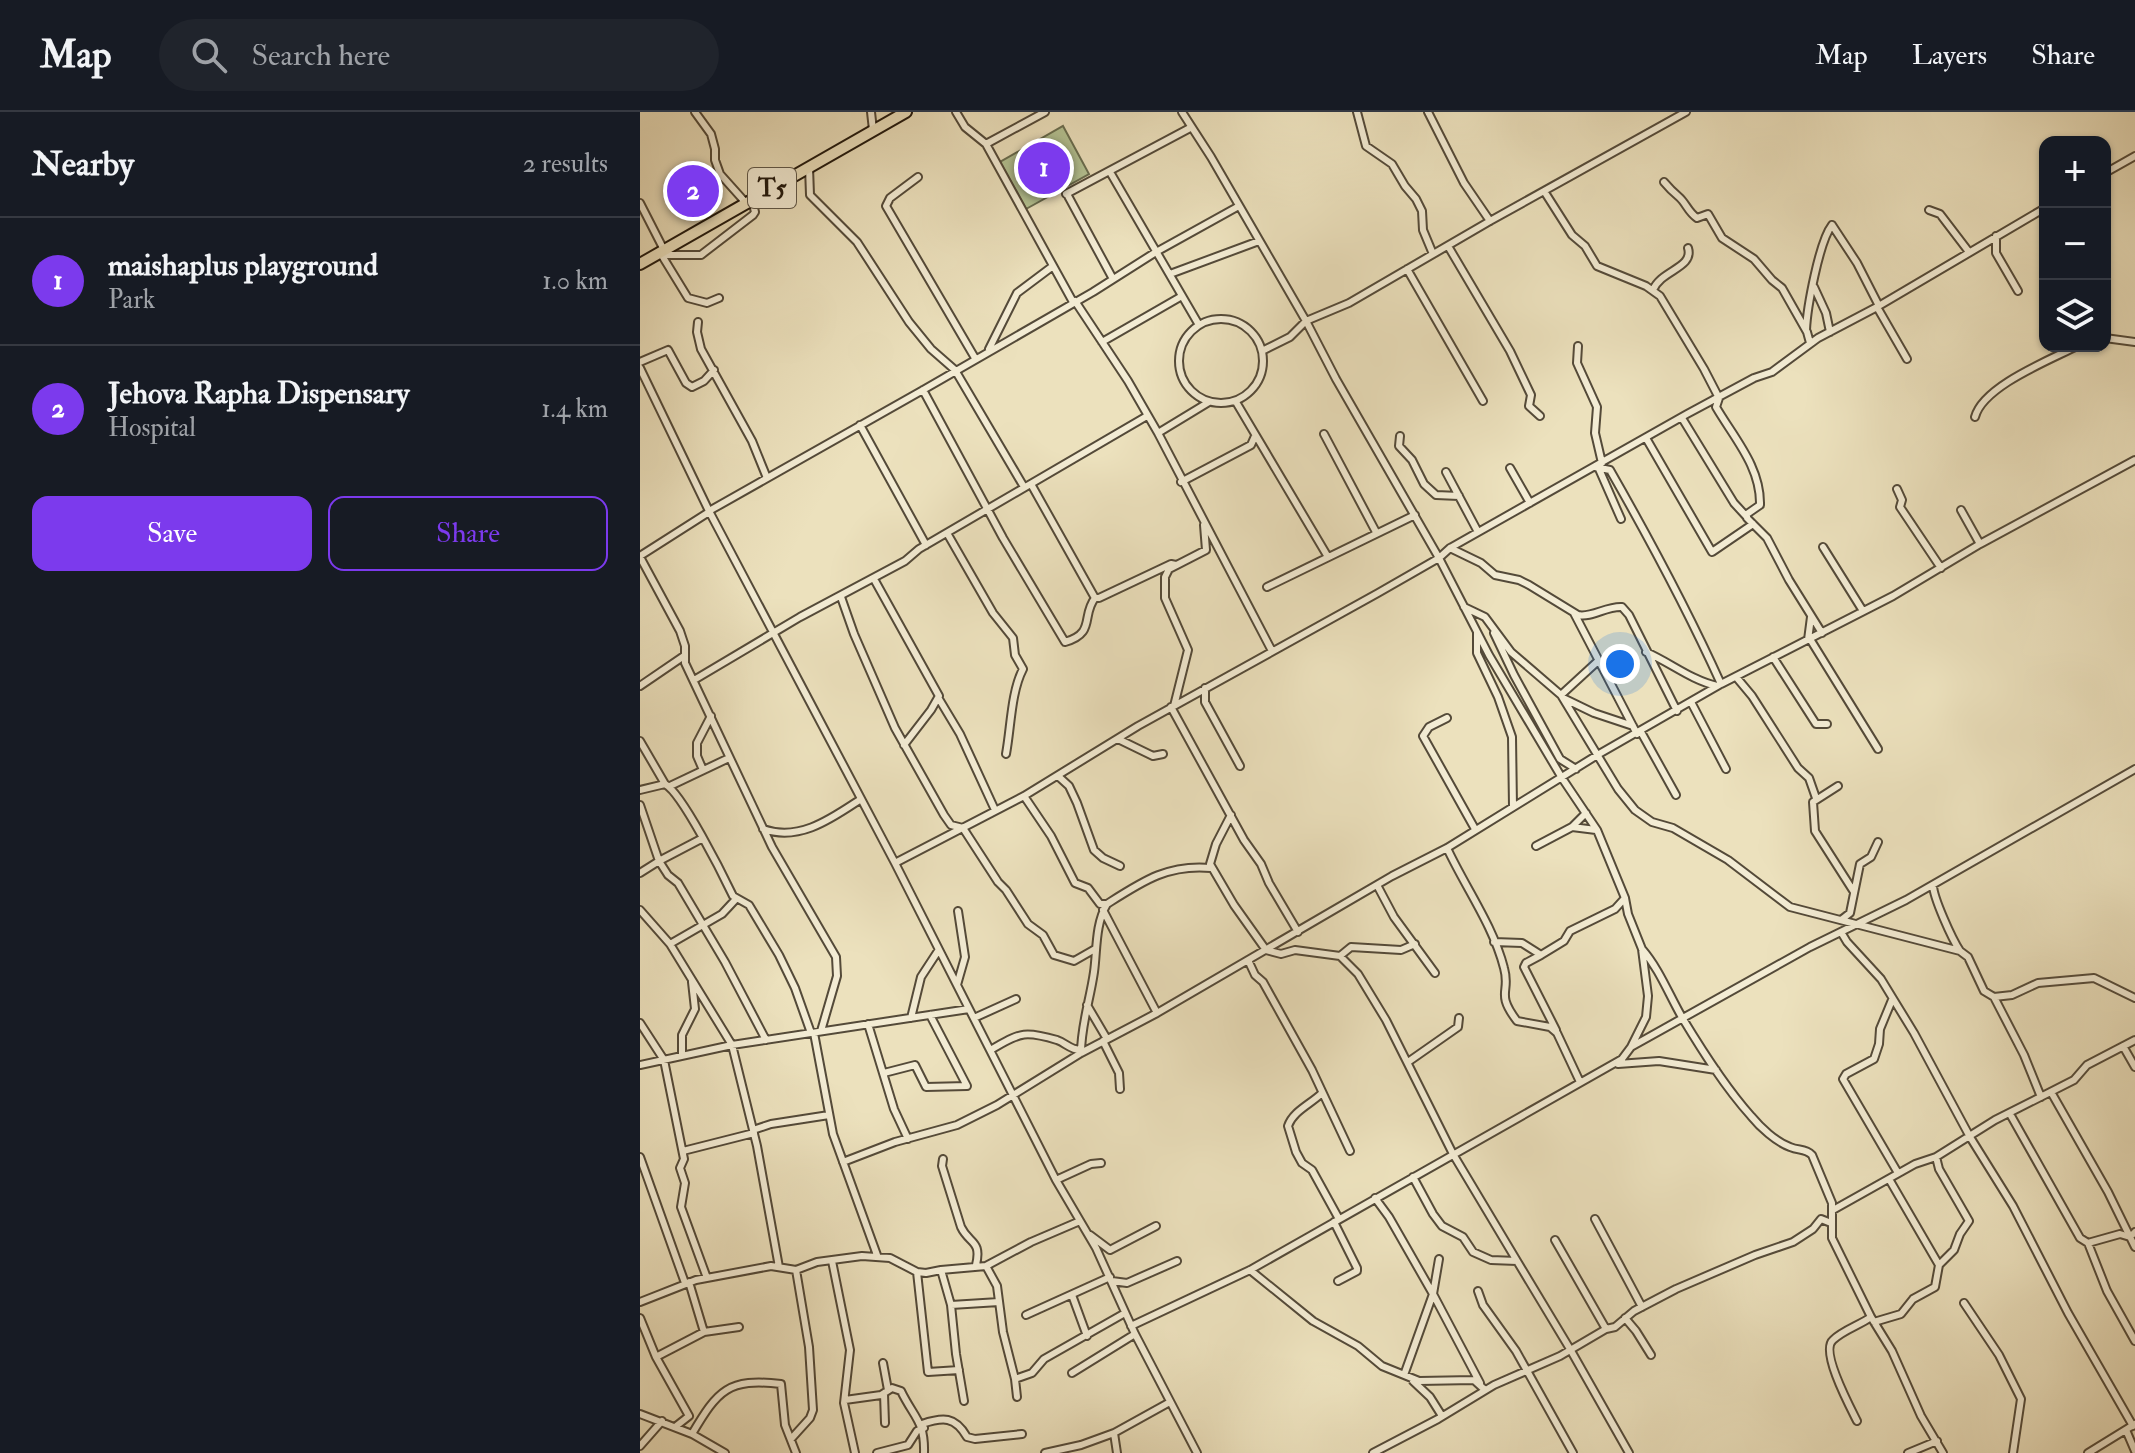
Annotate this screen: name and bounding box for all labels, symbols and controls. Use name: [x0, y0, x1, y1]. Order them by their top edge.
search box: [159, 19, 719, 91]
text: Map: [40, 31, 111, 79]
icon: search: [187, 33, 231, 77]
text: Search here: [251, 37, 390, 74]
text: Map: [1815, 38, 1868, 73]
text: Layers: [1912, 38, 1987, 73]
text: Share: [2031, 38, 2095, 73]
map controls: [2039, 136, 2111, 352]
button: +: [2039, 136, 2111, 208]
pin: 1: [1018, 138, 1070, 198]
text: Nearby: [32, 143, 134, 186]
text: 2 results: [523, 148, 608, 180]
pin: 2: [667, 161, 719, 221]
road number: T5: [748, 168, 796, 208]
button: −: [2039, 208, 2111, 280]
text: maishaplus playground: [108, 247, 378, 284]
text: 1: [53, 265, 63, 297]
text: 1.0 km: [542, 265, 608, 297]
button: layers: [2039, 280, 2111, 352]
text: Park: [108, 284, 155, 316]
text: Jehova Rapha Dispensary: [108, 375, 410, 412]
text: 2: [51, 393, 65, 425]
text: 1.4 km: [541, 393, 608, 425]
text: Hospital: [108, 412, 196, 444]
button: Save: [32, 496, 312, 571]
button: Share: [328, 496, 608, 571]
your location: [1600, 644, 1640, 684]

